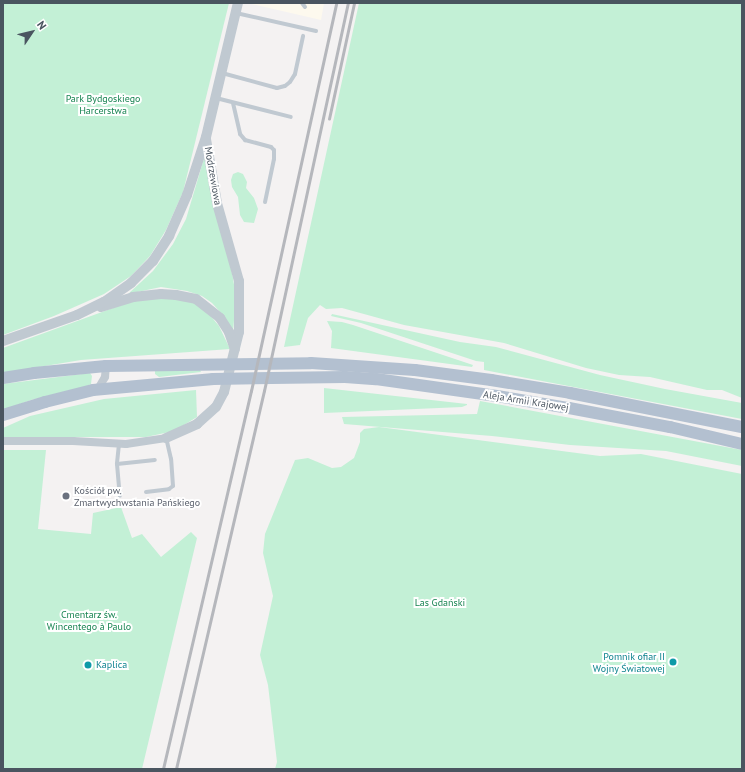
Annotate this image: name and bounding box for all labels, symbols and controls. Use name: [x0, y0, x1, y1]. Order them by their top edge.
north arrow: [12, 12, 52, 52]
text: N: [34, 18, 50, 32]
park label: Park Bydgoskiego Harcerstwa: [65, 92, 141, 116]
street label: Modrzewiowa: [202, 146, 224, 206]
street label: Aleja Armii Krajowej: [482, 388, 570, 414]
place label: Kościół pw. Zmartwychwstania Pańskiego: [74, 484, 200, 508]
marker: Kościół pw. Zmartwychwstania Pańskiego: [61, 491, 71, 501]
park label: Las Gdański: [415, 597, 465, 609]
park label: Cmentarz św. Wincentego à Paulo: [47, 608, 131, 632]
place label: Pomnik ofiar II Wojny Światowej: [592, 650, 665, 674]
marker: Pomnik ofiar II Wojny Światowej: [668, 657, 678, 667]
place label: Kaplica: [96, 659, 127, 671]
marker: Kaplica: [83, 660, 93, 670]

